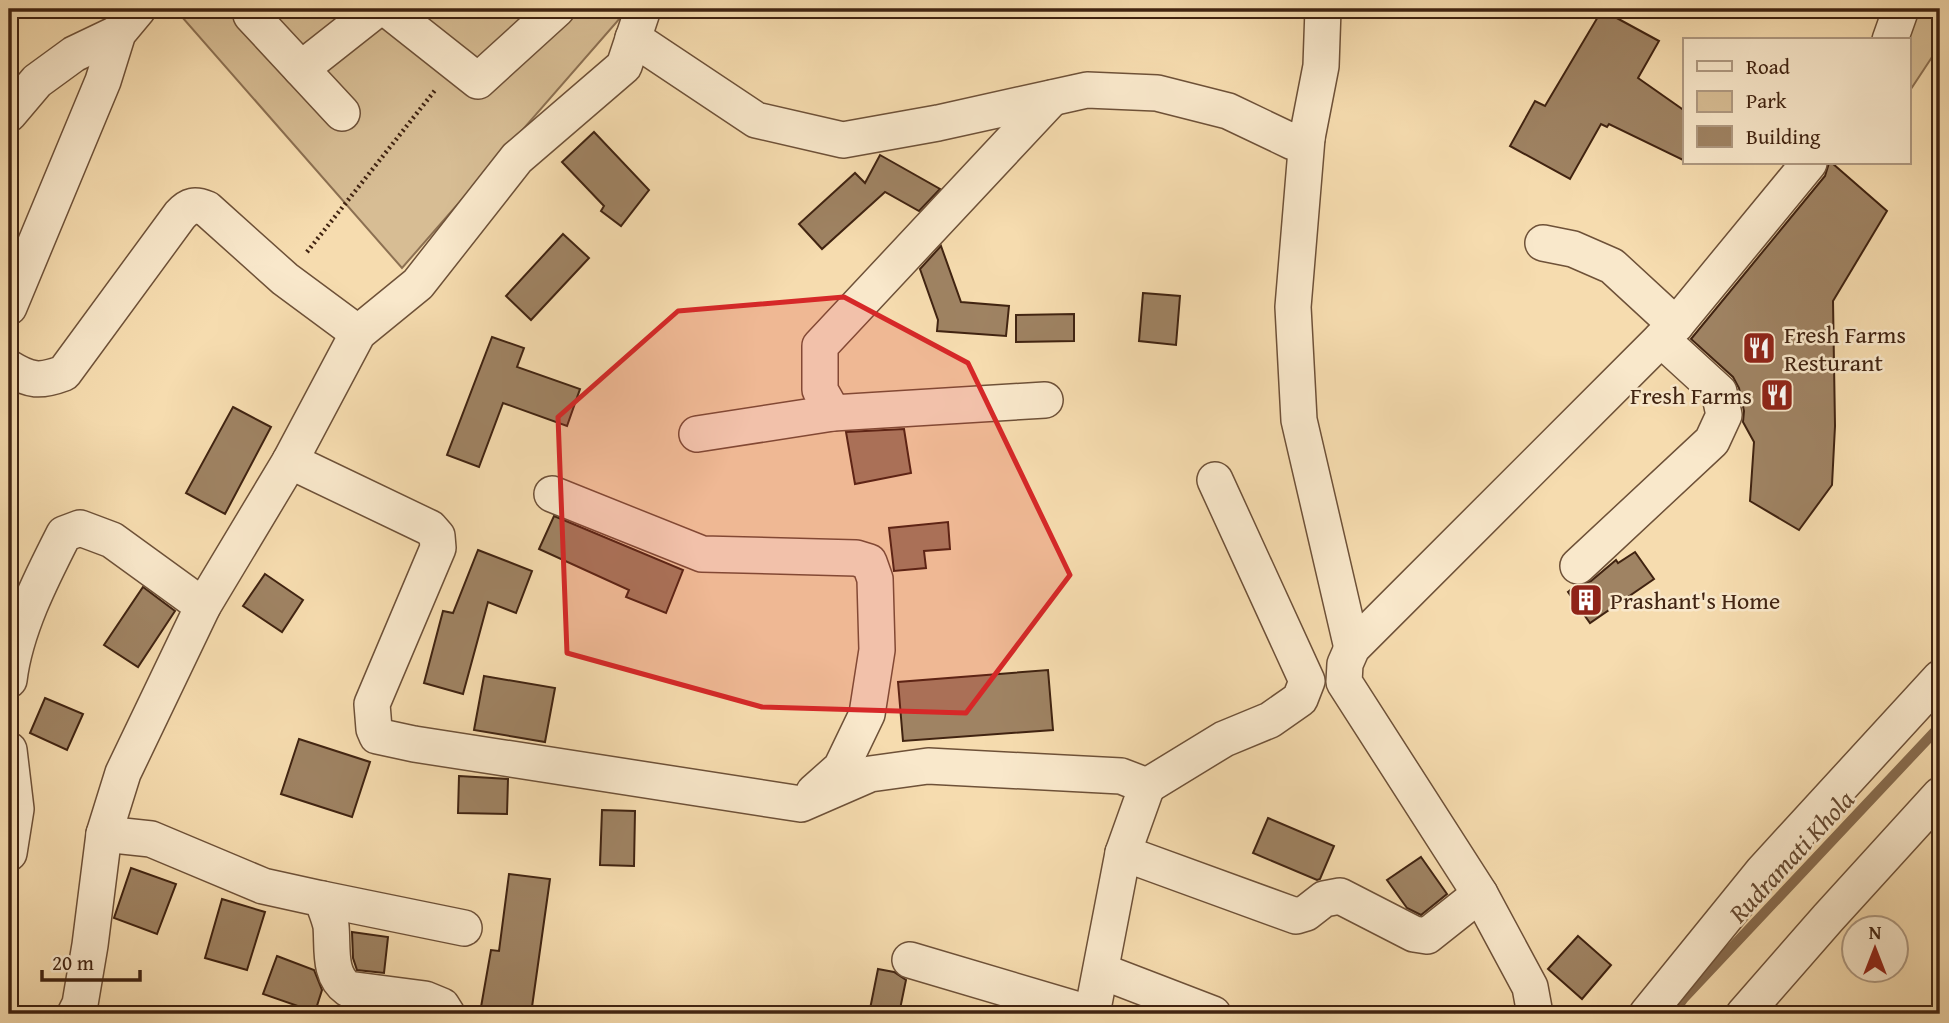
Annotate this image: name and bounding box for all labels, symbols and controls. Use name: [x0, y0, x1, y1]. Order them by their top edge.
legend: [1683, 38, 1910, 164]
text: Road: [1746, 51, 1791, 82]
text: Park: [1746, 85, 1787, 116]
text: Building: [1746, 121, 1821, 152]
place label: Fresh Farms Resturant: [1784, 317, 1906, 380]
restaurant icon: Fresh Farms Resturant: [1740, 329, 1778, 367]
restaurant icon: Fresh Farms: [1758, 376, 1796, 414]
place label: Fresh Farms: [1630, 378, 1752, 413]
building icon: Prashant's Home: [1567, 581, 1605, 619]
place label: Prashant's Home: [1610, 583, 1780, 618]
water label: Rudramati Khola: [1718, 781, 1863, 932]
north arrow: [1840, 914, 1910, 984]
text: N: [1869, 918, 1882, 946]
scale bar: [42, 939, 140, 983]
text: 20 m: [52, 947, 94, 978]

